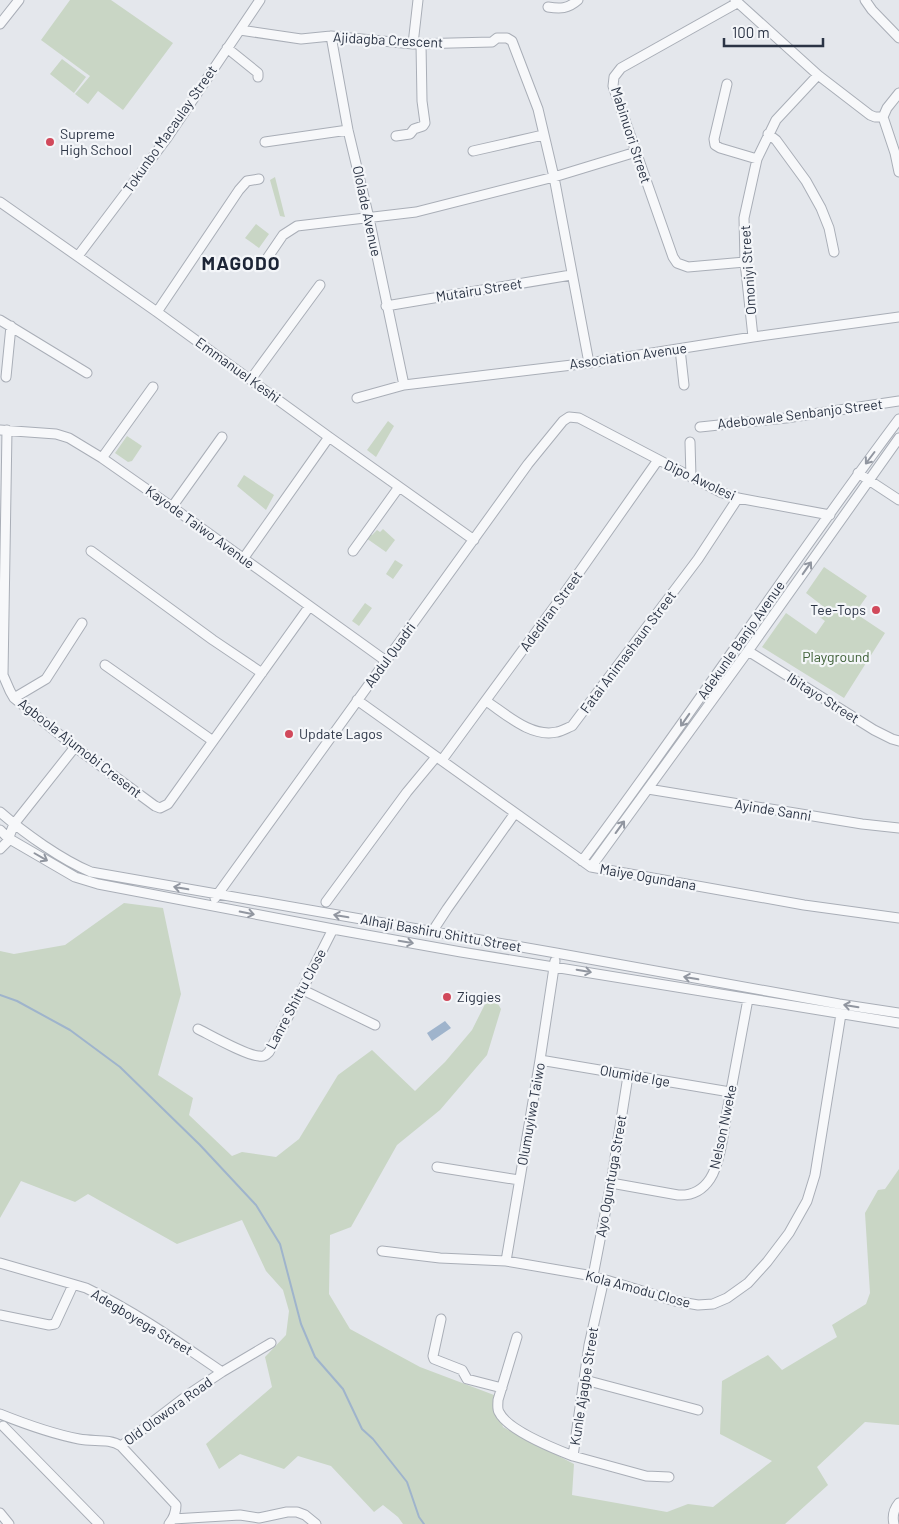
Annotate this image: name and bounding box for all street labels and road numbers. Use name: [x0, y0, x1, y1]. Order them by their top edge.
street label: Ajidagba Crescent: [332, 28, 444, 51]
street label: Tokunbo Macaulay Street: [119, 62, 220, 196]
street label: Mabinuori Street: [608, 84, 655, 185]
street label: Ololade Avenue: [350, 164, 385, 258]
street label: Omoniyi Street: [736, 225, 759, 316]
street label: Mutairu Street: [435, 274, 523, 305]
street label: Emmanuel Keshi: [193, 333, 284, 406]
street label: Association Avenue: [568, 339, 688, 372]
street label: Adebowale Senbanjo Street: [716, 395, 884, 432]
street label: Dipo Awolesi: [662, 456, 739, 503]
street label: Kayode Taiwo Avenue: [142, 481, 258, 572]
street label: Adediran Street: [516, 567, 586, 654]
street label: Adekunle Banjo Avenue: [693, 577, 788, 702]
street label: Fatai Animashaun Street: [576, 587, 679, 716]
street label: Abdul Quadri: [360, 619, 419, 691]
street label: Ibitayo Street: [784, 669, 862, 726]
street label: Agboola Ajumobi Cresent: [15, 694, 145, 801]
street label: Ayinde Sanni: [733, 795, 813, 824]
street label: Maiye Ogundana: [598, 860, 698, 893]
street label: Alhaji Bashiru Shittu Street: [359, 910, 523, 955]
street label: Lanre Shittu Close: [262, 946, 329, 1052]
street label: Olumuyiwa Taiwo: [513, 1061, 548, 1167]
street label: Olumide Ige: [599, 1061, 672, 1090]
street label: Nelson Nweke: [705, 1083, 740, 1171]
street label: Ayo Oguntuga Street: [591, 1113, 630, 1239]
street label: Kola Amodu Close: [584, 1266, 693, 1311]
street label: Adegboyega Street: [89, 1285, 196, 1359]
street label: Kunle Ajagbe Street: [566, 1325, 601, 1446]
street label: Old Olowora Road: [120, 1373, 215, 1448]

